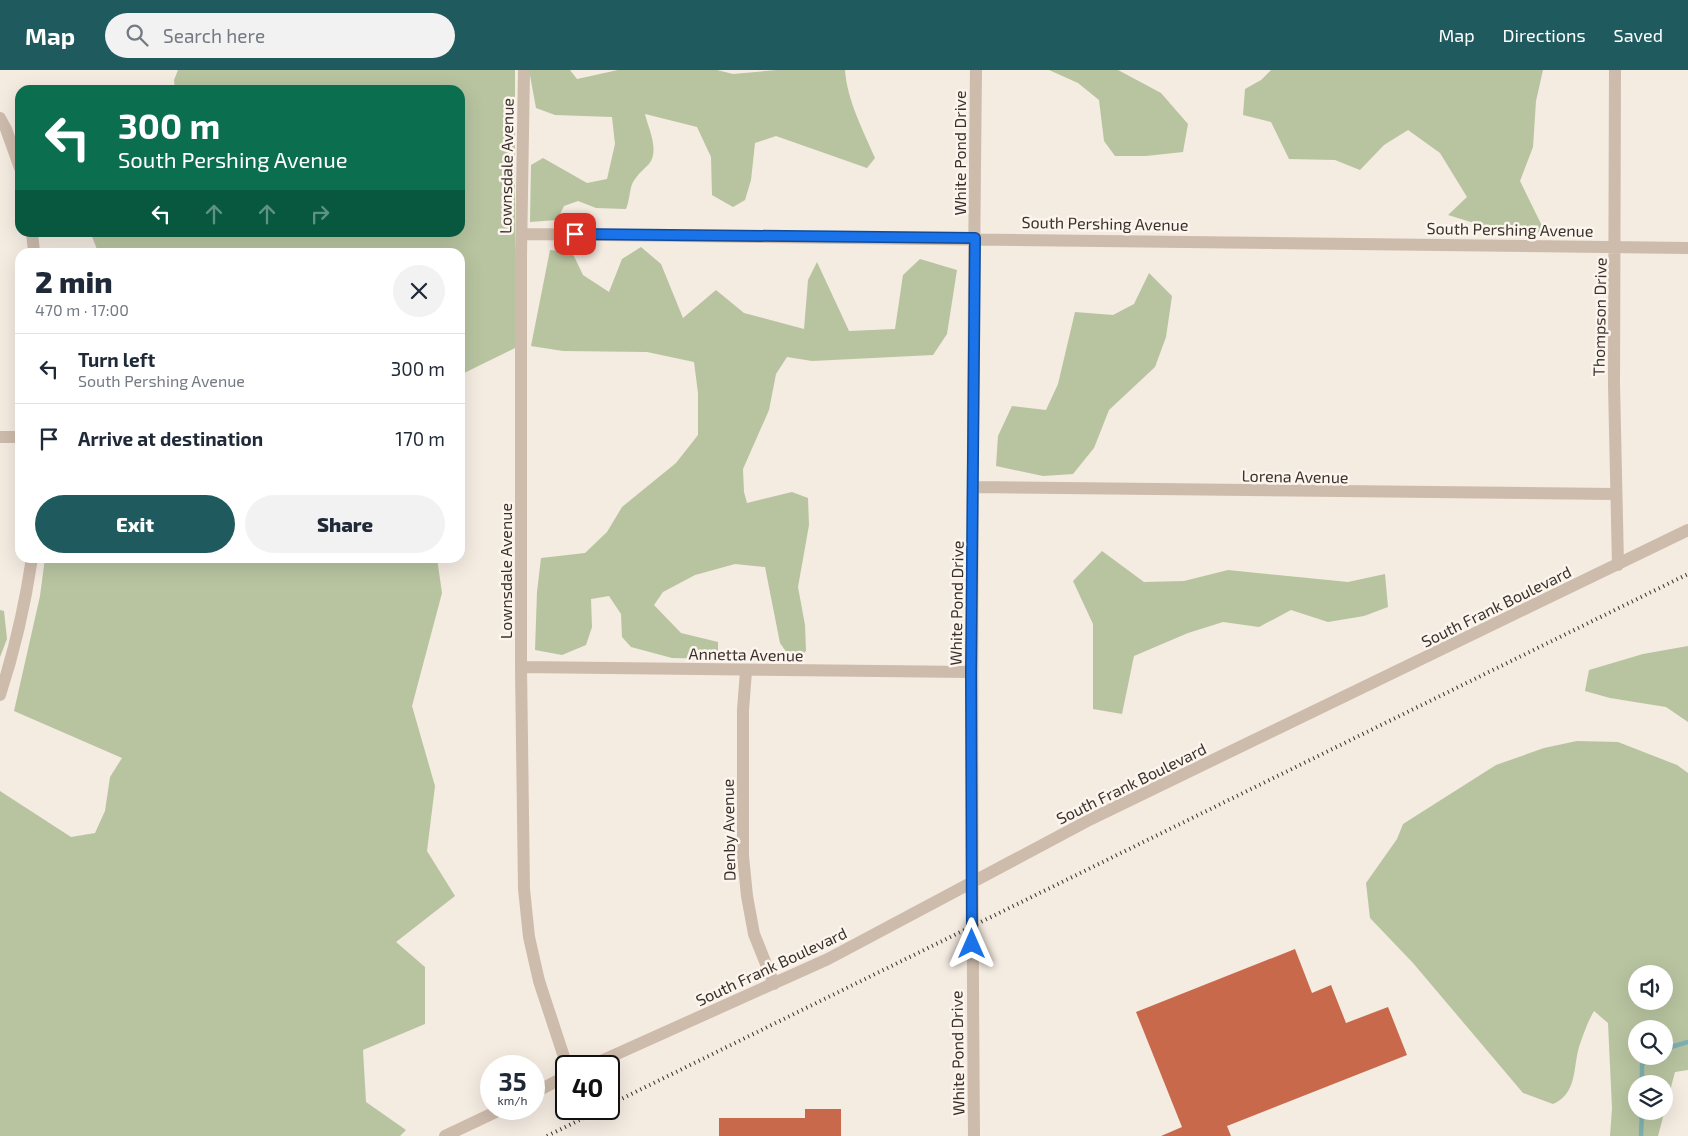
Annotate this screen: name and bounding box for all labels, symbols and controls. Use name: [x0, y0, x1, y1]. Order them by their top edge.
search box: [105, 13, 455, 58]
text: Map: [25, 21, 75, 50]
icon: search: [123, 21, 151, 49]
text: Search here: [163, 24, 265, 47]
text: Map: [1438, 24, 1475, 46]
text: Directions: [1503, 24, 1586, 46]
text: Saved: [1614, 24, 1663, 46]
street label: White Pond Drive: [950, 90, 969, 216]
street label: Lownsdale Avenue: [495, 98, 517, 234]
text: 300 m: [118, 104, 220, 146]
icon: left: [35, 105, 100, 170]
text: South Pershing Avenue: [118, 146, 348, 172]
icon: left: [147, 200, 175, 228]
icon: ahead: [200, 200, 228, 228]
icon: ahead: [253, 200, 281, 228]
icon: right: [306, 200, 334, 228]
street label: South Pershing Avenue: [1021, 212, 1189, 234]
pin: [554, 213, 596, 255]
street label: South Pershing Avenue: [1426, 218, 1594, 240]
icon: arrive: [561, 220, 589, 248]
street label: Thompson Drive: [1588, 257, 1610, 377]
text: 2 min: [35, 263, 113, 299]
button: close: [393, 265, 445, 317]
text: 470 m · 17:00: [35, 300, 129, 319]
text: Turn left: [78, 348, 155, 371]
icon: left: [35, 355, 63, 383]
text: 300 m: [391, 357, 445, 380]
text: South Pershing Avenue: [78, 371, 245, 390]
icon: arrive: [35, 425, 63, 453]
text: Arrive at destination: [78, 427, 263, 450]
text: 170 m: [395, 427, 445, 450]
street label: Lorena Avenue: [1241, 466, 1349, 486]
button: Exit: [35, 495, 235, 553]
button: Share: [245, 495, 445, 553]
street label: Lownsdale Avenue: [496, 503, 515, 639]
street label: White Pond Drive: [945, 540, 967, 666]
street label: South Frank Boulevard: [1418, 561, 1574, 651]
street label: Annetta Avenue: [688, 643, 804, 665]
street label: South Frank Boulevard: [1053, 738, 1209, 828]
street label: Denby Avenue: [718, 779, 738, 881]
position arrow: [945, 917, 997, 969]
street label: South Frank Boulevard: [692, 923, 850, 1009]
map controls: [1628, 965, 1673, 1120]
button: sound: [1628, 965, 1673, 1010]
street label: White Pond Drive: [946, 990, 968, 1116]
button: search: [1628, 1020, 1673, 1065]
speed limit sign: 40: [555, 1055, 620, 1120]
text: 35: [499, 1066, 526, 1096]
button: layers: [1628, 1075, 1673, 1120]
text: km/h: [498, 1093, 527, 1107]

